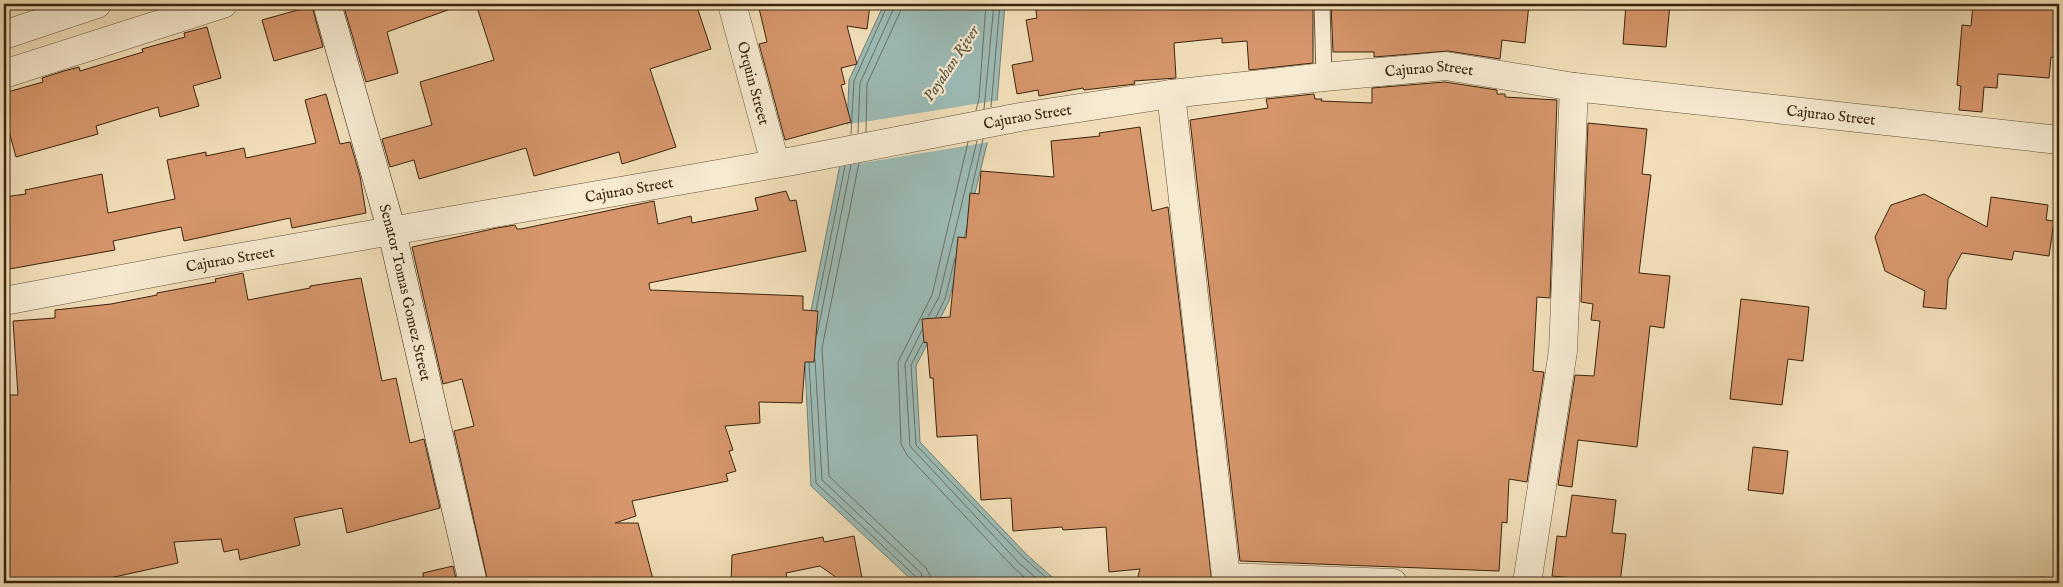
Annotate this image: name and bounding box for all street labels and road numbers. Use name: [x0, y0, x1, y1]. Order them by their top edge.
street label: Orquin Street: [733, 39, 774, 127]
street label: Cajurao Street: [1384, 56, 1475, 81]
street label: Cajurao Street: [982, 100, 1073, 133]
street label: Cajurao Street: [1786, 101, 1876, 129]
street label: Cajurao Street: [584, 173, 675, 207]
street label: Senator Tomas Gomez Street: [375, 202, 436, 383]
street label: Cajurao Street: [184, 242, 276, 276]

